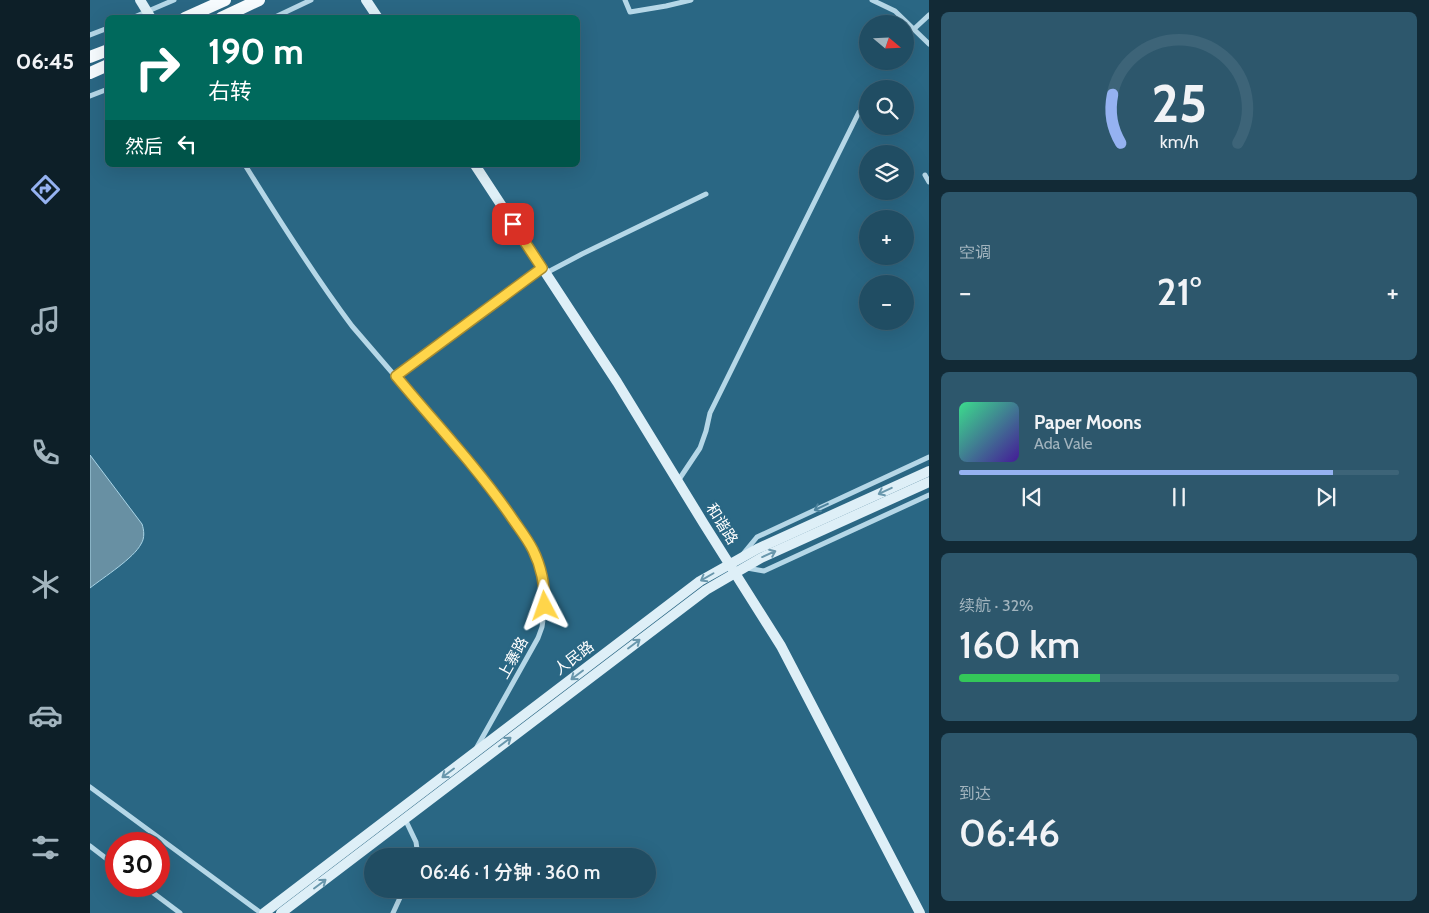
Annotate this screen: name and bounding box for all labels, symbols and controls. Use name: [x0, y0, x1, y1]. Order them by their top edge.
north arrow: [859, 15, 914, 70]
map controls: [859, 15, 914, 330]
text: 190 m: [208, 30, 304, 73]
icon: right: [125, 35, 190, 100]
text: 06:45: [16, 48, 74, 75]
text: 25: [1151, 72, 1207, 135]
text: 右转: [208, 78, 252, 105]
button: search: [859, 80, 914, 135]
icon: left: [173, 130, 201, 158]
text: km/h: [1159, 131, 1199, 152]
text: 然后: [125, 135, 163, 158]
button: layers: [859, 145, 914, 200]
icon: directions: [28, 172, 63, 207]
pin: [492, 203, 534, 245]
icon: arrive: [499, 210, 527, 238]
button: +: [859, 210, 914, 265]
text: 空调: [959, 243, 991, 262]
text: 21°: [1157, 268, 1201, 315]
button: −: [859, 275, 914, 330]
text: −: [959, 275, 971, 309]
text: +: [1387, 275, 1399, 309]
icon: music: [28, 303, 63, 338]
text: Paper Moons: [1034, 411, 1142, 434]
text: Ada Vale: [1034, 434, 1093, 453]
icon: phone: [28, 435, 63, 470]
icon: previous: [1018, 483, 1046, 511]
icon: pause: [1165, 483, 1193, 511]
icon: next: [1312, 483, 1340, 511]
one-way arrow: [878, 487, 893, 496]
street label: 和谐路: [702, 500, 742, 548]
one-way arrow: [814, 503, 829, 512]
one-way arrow: [761, 549, 776, 559]
icon: climate: [28, 567, 63, 602]
one-way arrow: [701, 573, 715, 583]
position arrow: [518, 579, 570, 631]
text: 续航 · 32%: [959, 596, 1033, 615]
text: 160 km: [959, 621, 1080, 668]
street label: 上寨路: [494, 634, 532, 682]
street label: 人民路: [551, 637, 597, 679]
one-way arrow: [627, 639, 641, 649]
one-way arrow: [570, 670, 584, 680]
icon: car: [28, 698, 63, 733]
one-way arrow: [498, 737, 511, 748]
one-way arrow: [442, 768, 455, 779]
text: 到达: [959, 784, 991, 803]
text: 06:46: [959, 809, 1060, 856]
icon: filters: [28, 830, 63, 865]
speed limit sign: 30: [105, 832, 170, 897]
text: 06:46 · 1 分钟 · 360 m: [420, 861, 600, 884]
one-way arrow: [313, 878, 326, 889]

